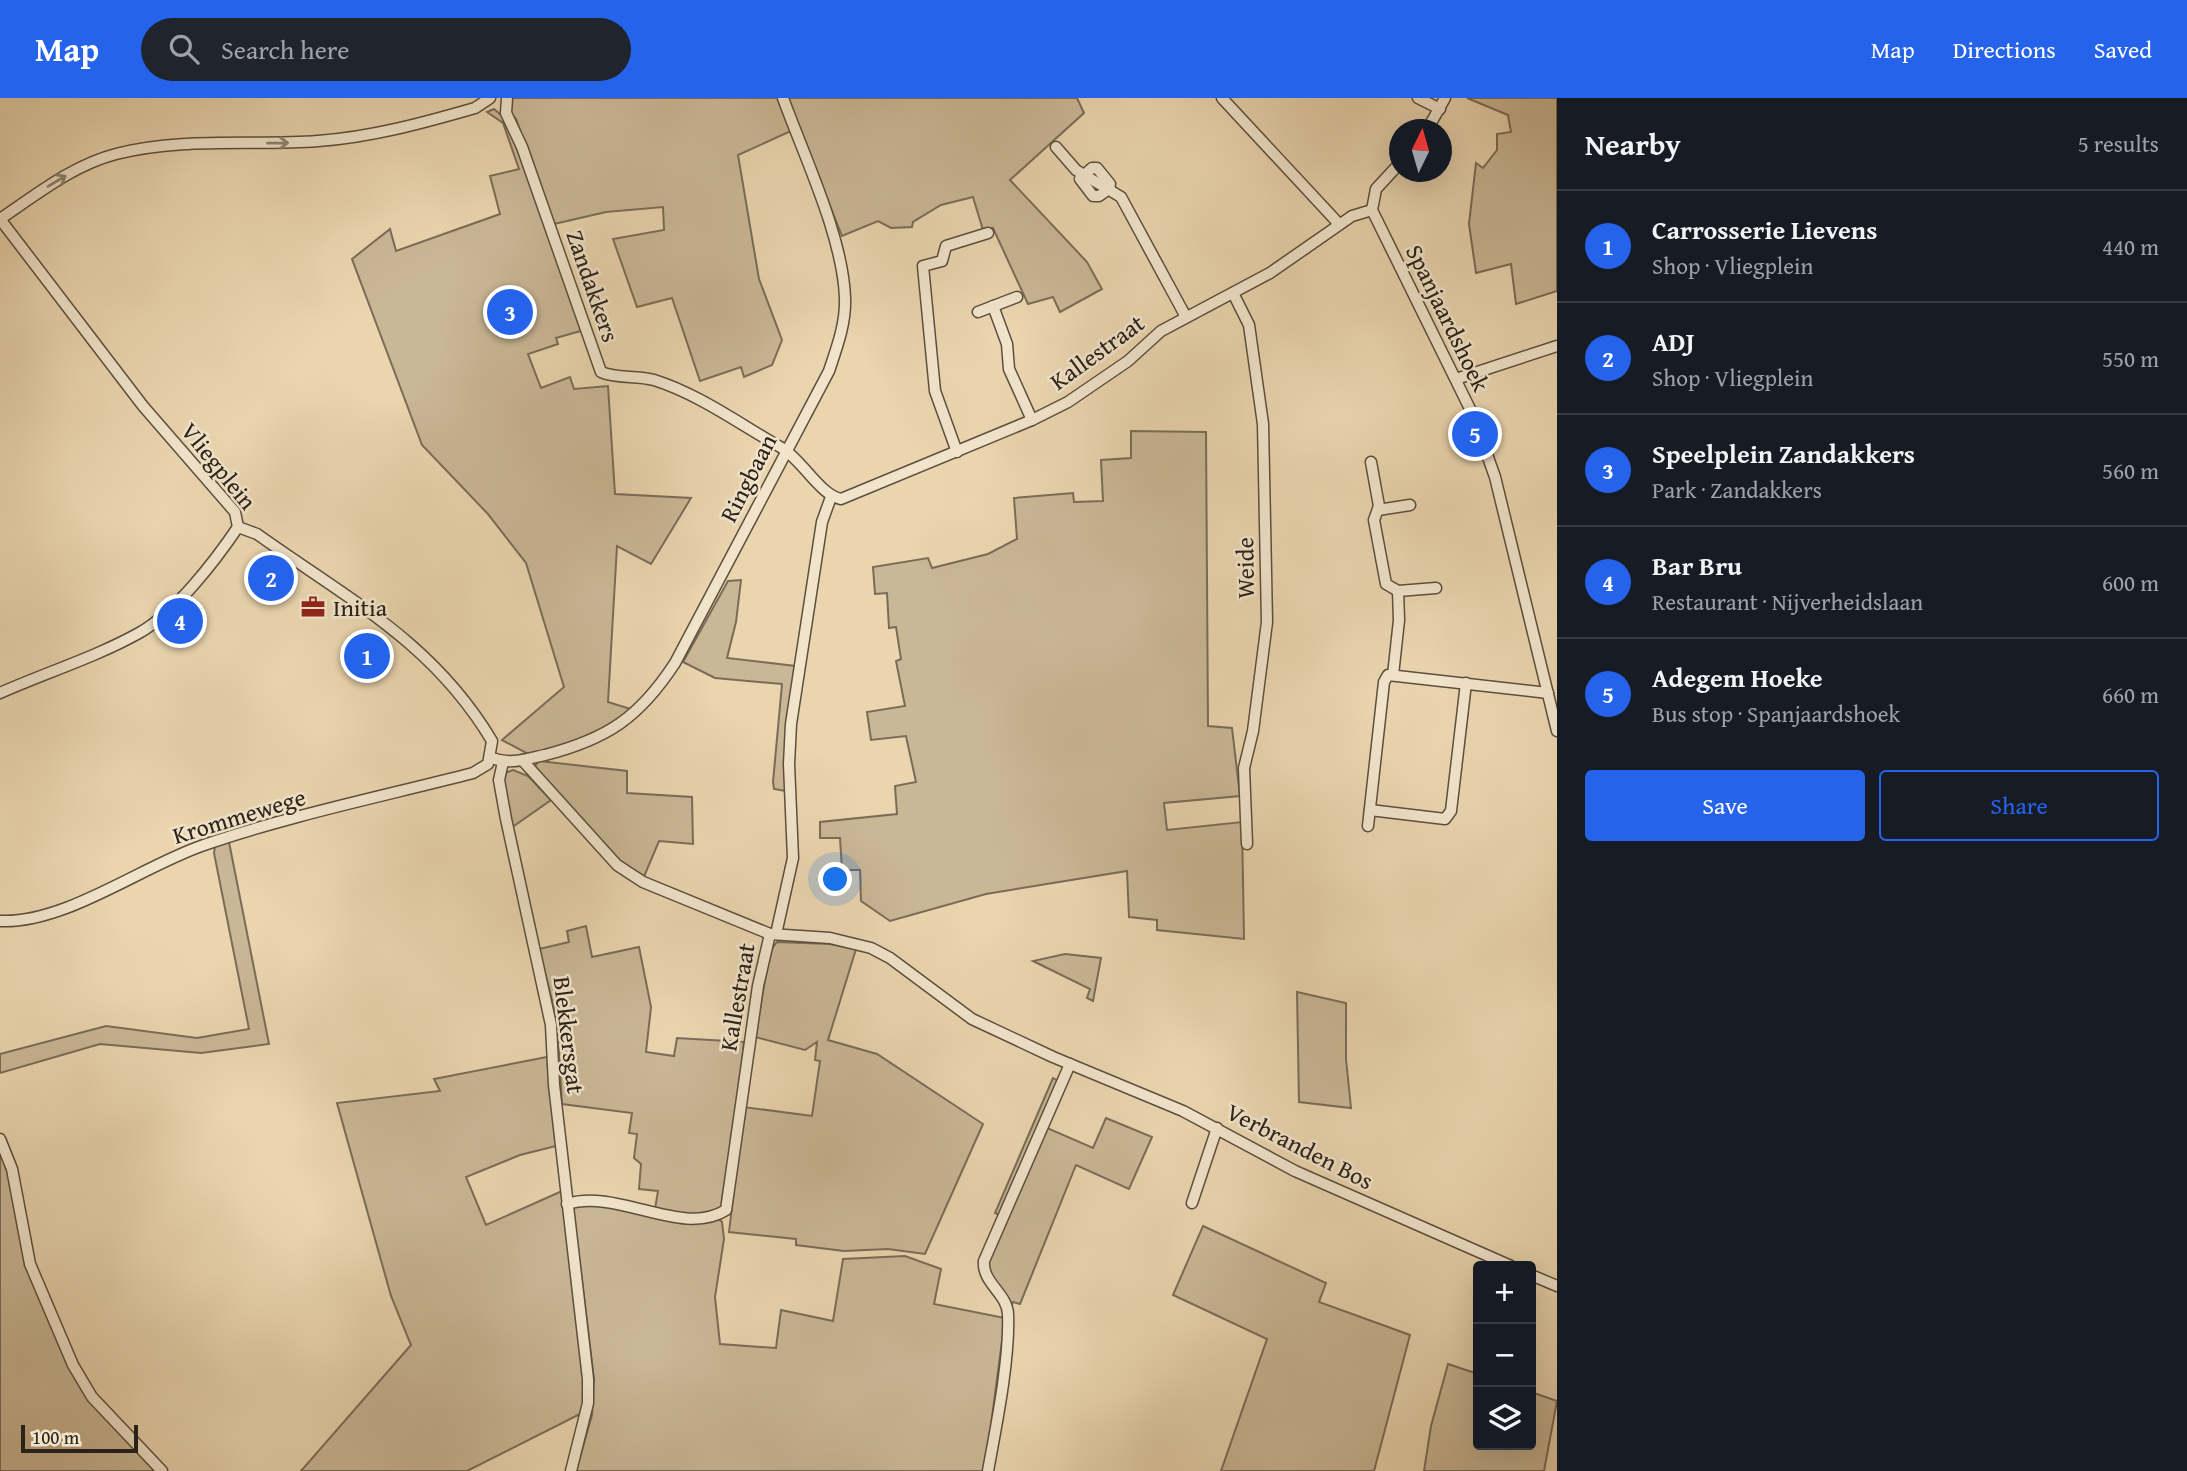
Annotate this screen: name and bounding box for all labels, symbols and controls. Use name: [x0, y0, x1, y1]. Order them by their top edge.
search box: [141, 18, 631, 81]
text: Map: [35, 25, 99, 73]
icon: search: [165, 30, 203, 68]
text: Search here: [221, 30, 349, 69]
text: Map: [1871, 32, 1915, 67]
text: Directions: [1953, 32, 2056, 67]
text: Saved: [2094, 32, 2152, 67]
north arrow: [1389, 119, 1452, 182]
text: Nearby: [1585, 122, 1681, 166]
text: 5 results: [2078, 127, 2159, 160]
one-way arrow: [266, 136, 289, 150]
one-way arrow: [47, 174, 67, 188]
text: Carrosserie Lievens: [1652, 210, 1877, 249]
street label: Zandakkers: [558, 225, 628, 347]
text: 1: [1602, 230, 1614, 263]
text: 440 m: [2102, 230, 2159, 263]
street label: Spanjaardshoek: [1397, 239, 1499, 398]
text: Shop · Vliegplein: [1652, 249, 1813, 282]
pin: 3: [487, 286, 533, 338]
street label: Kallestraat: [1043, 305, 1152, 398]
text: ADJ: [1652, 322, 1695, 361]
text: 2: [1602, 342, 1614, 375]
text: 550 m: [2102, 342, 2159, 375]
text: Shop · Vliegplein: [1652, 361, 1813, 394]
pin: 5: [1452, 408, 1498, 460]
street label: Vliegplein: [173, 415, 266, 518]
street label: Ringbaan: [711, 427, 785, 528]
text: Speelplein Zandakkers: [1652, 434, 1915, 473]
text: 3: [1602, 454, 1614, 487]
text: 560 m: [2102, 454, 2159, 487]
text: Park · Zandakkers: [1652, 473, 1822, 506]
street label: Weide: [1227, 537, 1263, 599]
text: Bar Bru: [1652, 546, 1742, 585]
pin: 2: [248, 552, 294, 604]
text: 4: [1602, 566, 1614, 599]
text: 600 m: [2102, 566, 2159, 599]
text: Restaurant · Nijverheidslaan: [1652, 585, 1923, 618]
place label: Initia: [333, 590, 388, 625]
office icon: Initia: [299, 593, 327, 621]
pin: 4: [157, 595, 203, 647]
pin: 1: [344, 630, 390, 682]
text: Adegem Hoeke: [1652, 658, 1822, 697]
text: 5: [1602, 678, 1614, 711]
text: 660 m: [2102, 678, 2159, 711]
text: Bus stop · Spanjaardshoek: [1652, 697, 1900, 730]
button: Save: [1585, 770, 1865, 841]
button: Share: [1879, 770, 2159, 841]
street label: Krommewege: [168, 779, 310, 853]
your location: [818, 862, 852, 896]
street label: Kallestraat: [710, 940, 764, 1054]
street label: Blekkersgat: [544, 974, 594, 1096]
street label: Verbranden Bos: [1221, 1094, 1379, 1198]
map controls: [1473, 1261, 1536, 1450]
button: +: [1473, 1261, 1536, 1324]
button: −: [1473, 1324, 1536, 1387]
button: layers: [1473, 1387, 1536, 1450]
scale bar: [21, 1422, 138, 1454]
text: 100 m: [32, 1423, 79, 1451]

